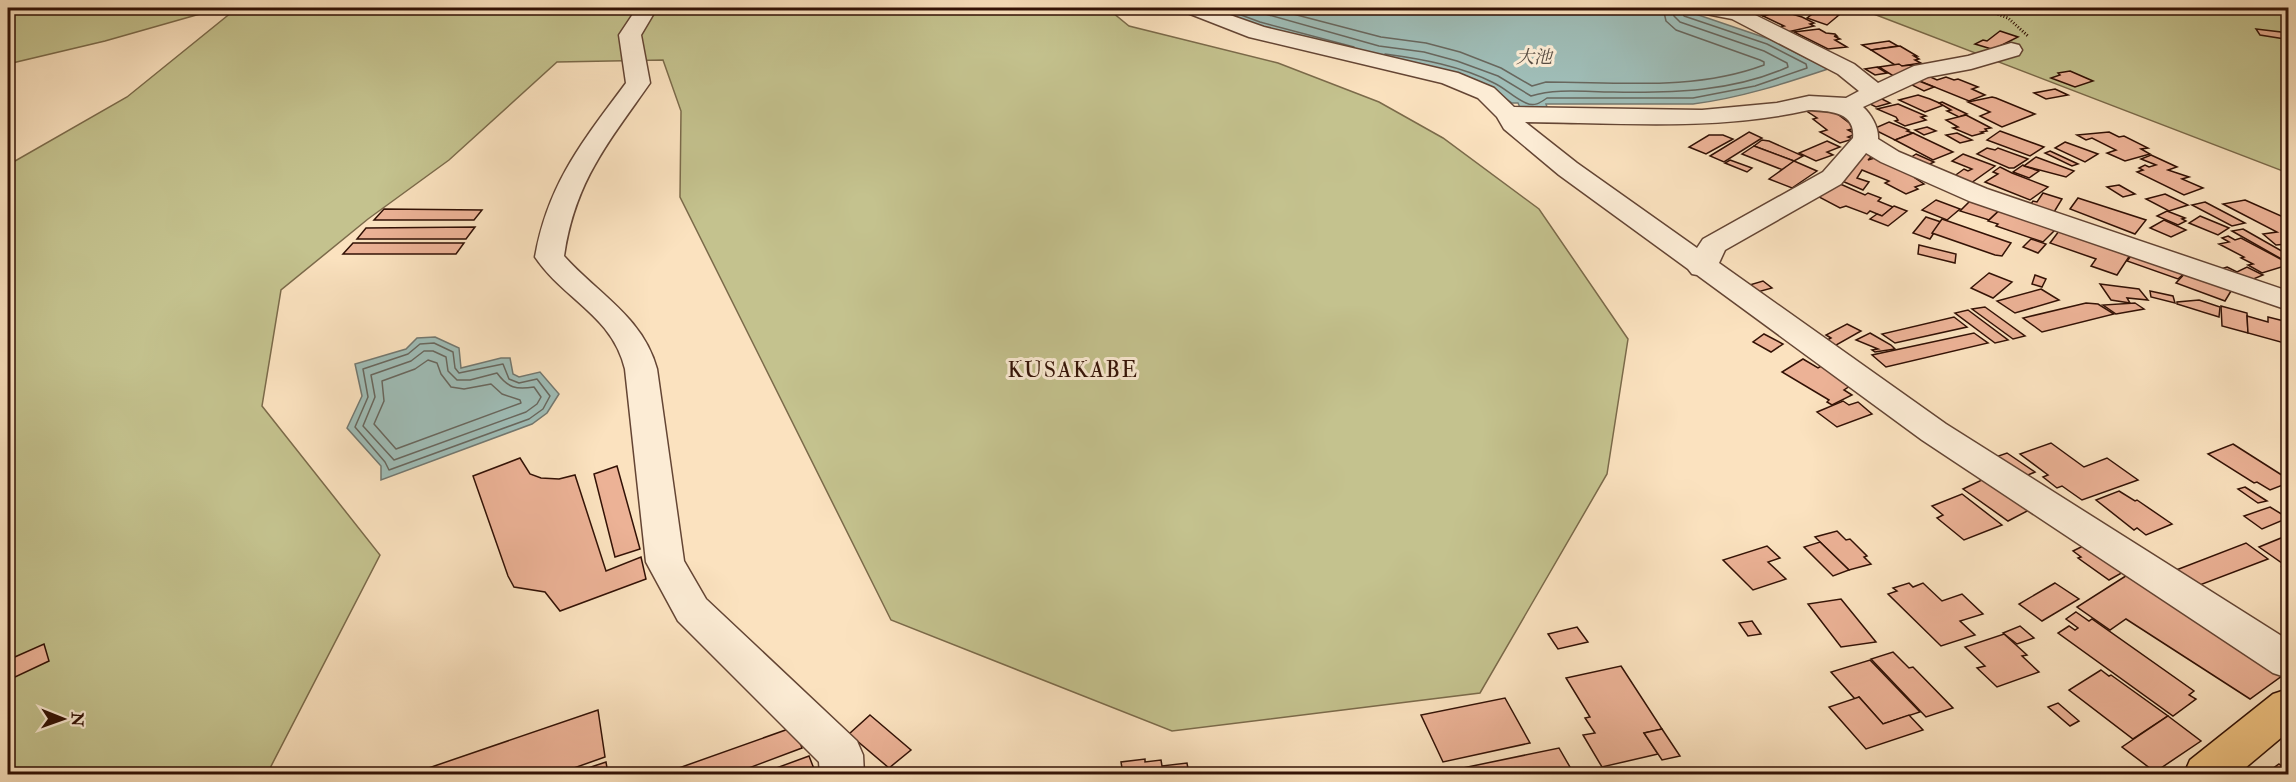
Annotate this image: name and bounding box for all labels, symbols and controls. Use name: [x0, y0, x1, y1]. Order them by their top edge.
water label: 大池: [1516, 46, 1554, 69]
district label: KUSAKABE: [1007, 356, 1139, 384]
north arrow: [33, 689, 93, 749]
text: N: [67, 711, 87, 727]

